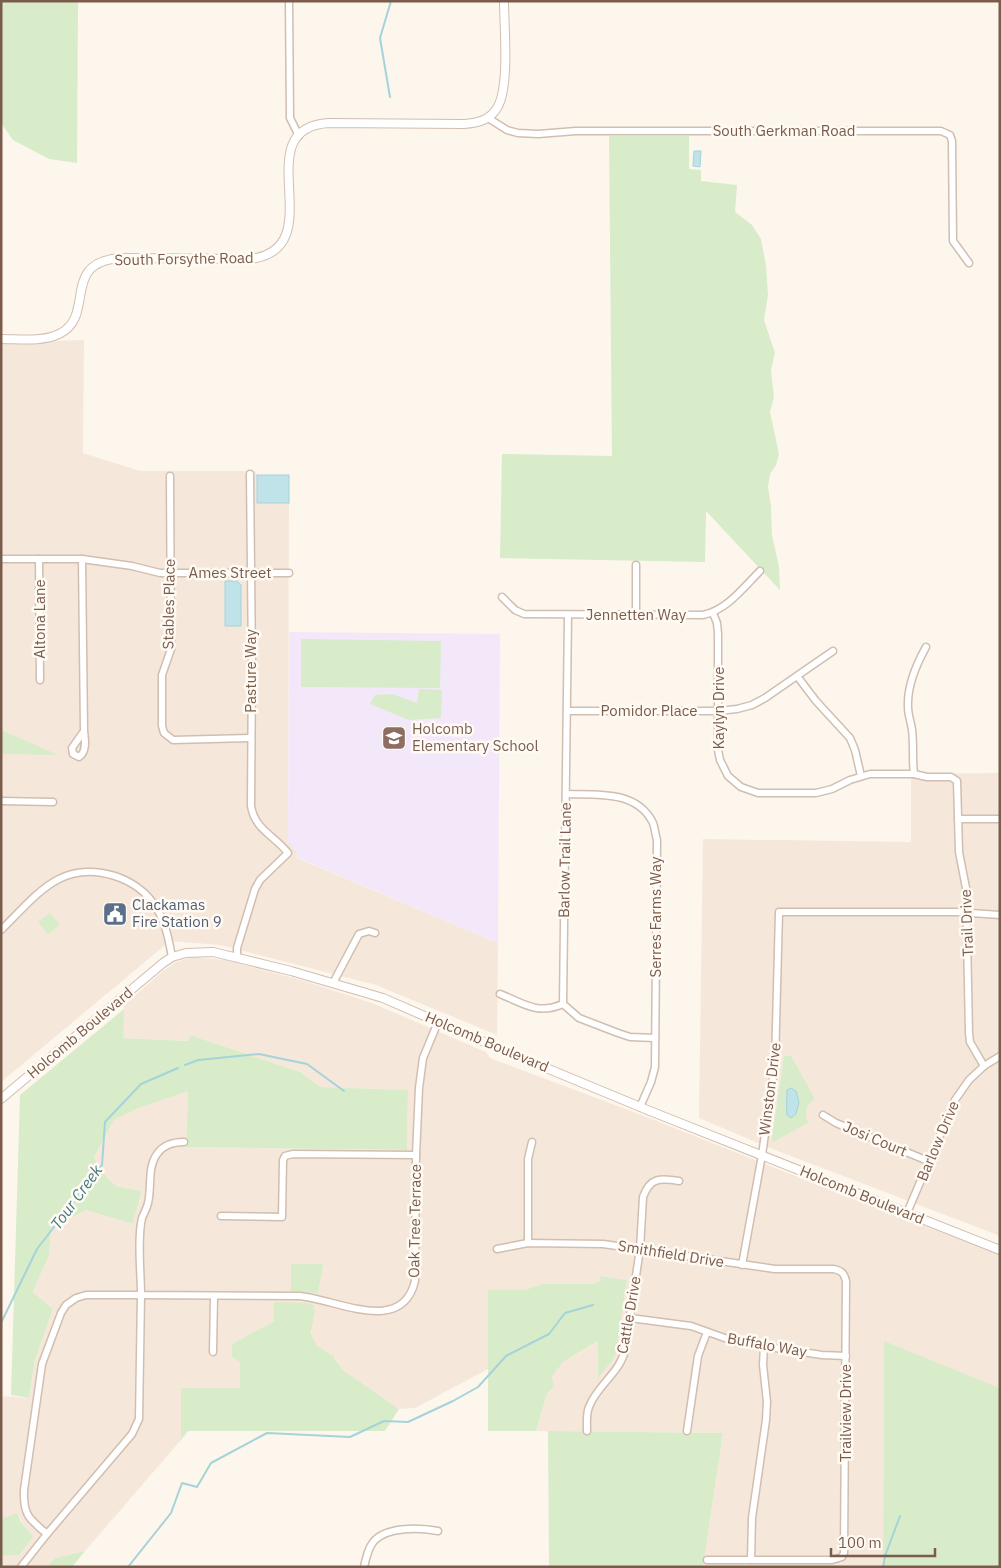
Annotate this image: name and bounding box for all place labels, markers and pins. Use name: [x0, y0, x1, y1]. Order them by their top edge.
place label: Holcomb Elementary School: [412, 719, 539, 755]
school or university icon: Holcomb Elementary School: [381, 725, 407, 751]
place label: Clackamas Fire Station 9: [132, 895, 222, 931]
public building icon: Clackamas Fire Station 9: [102, 901, 128, 927]

